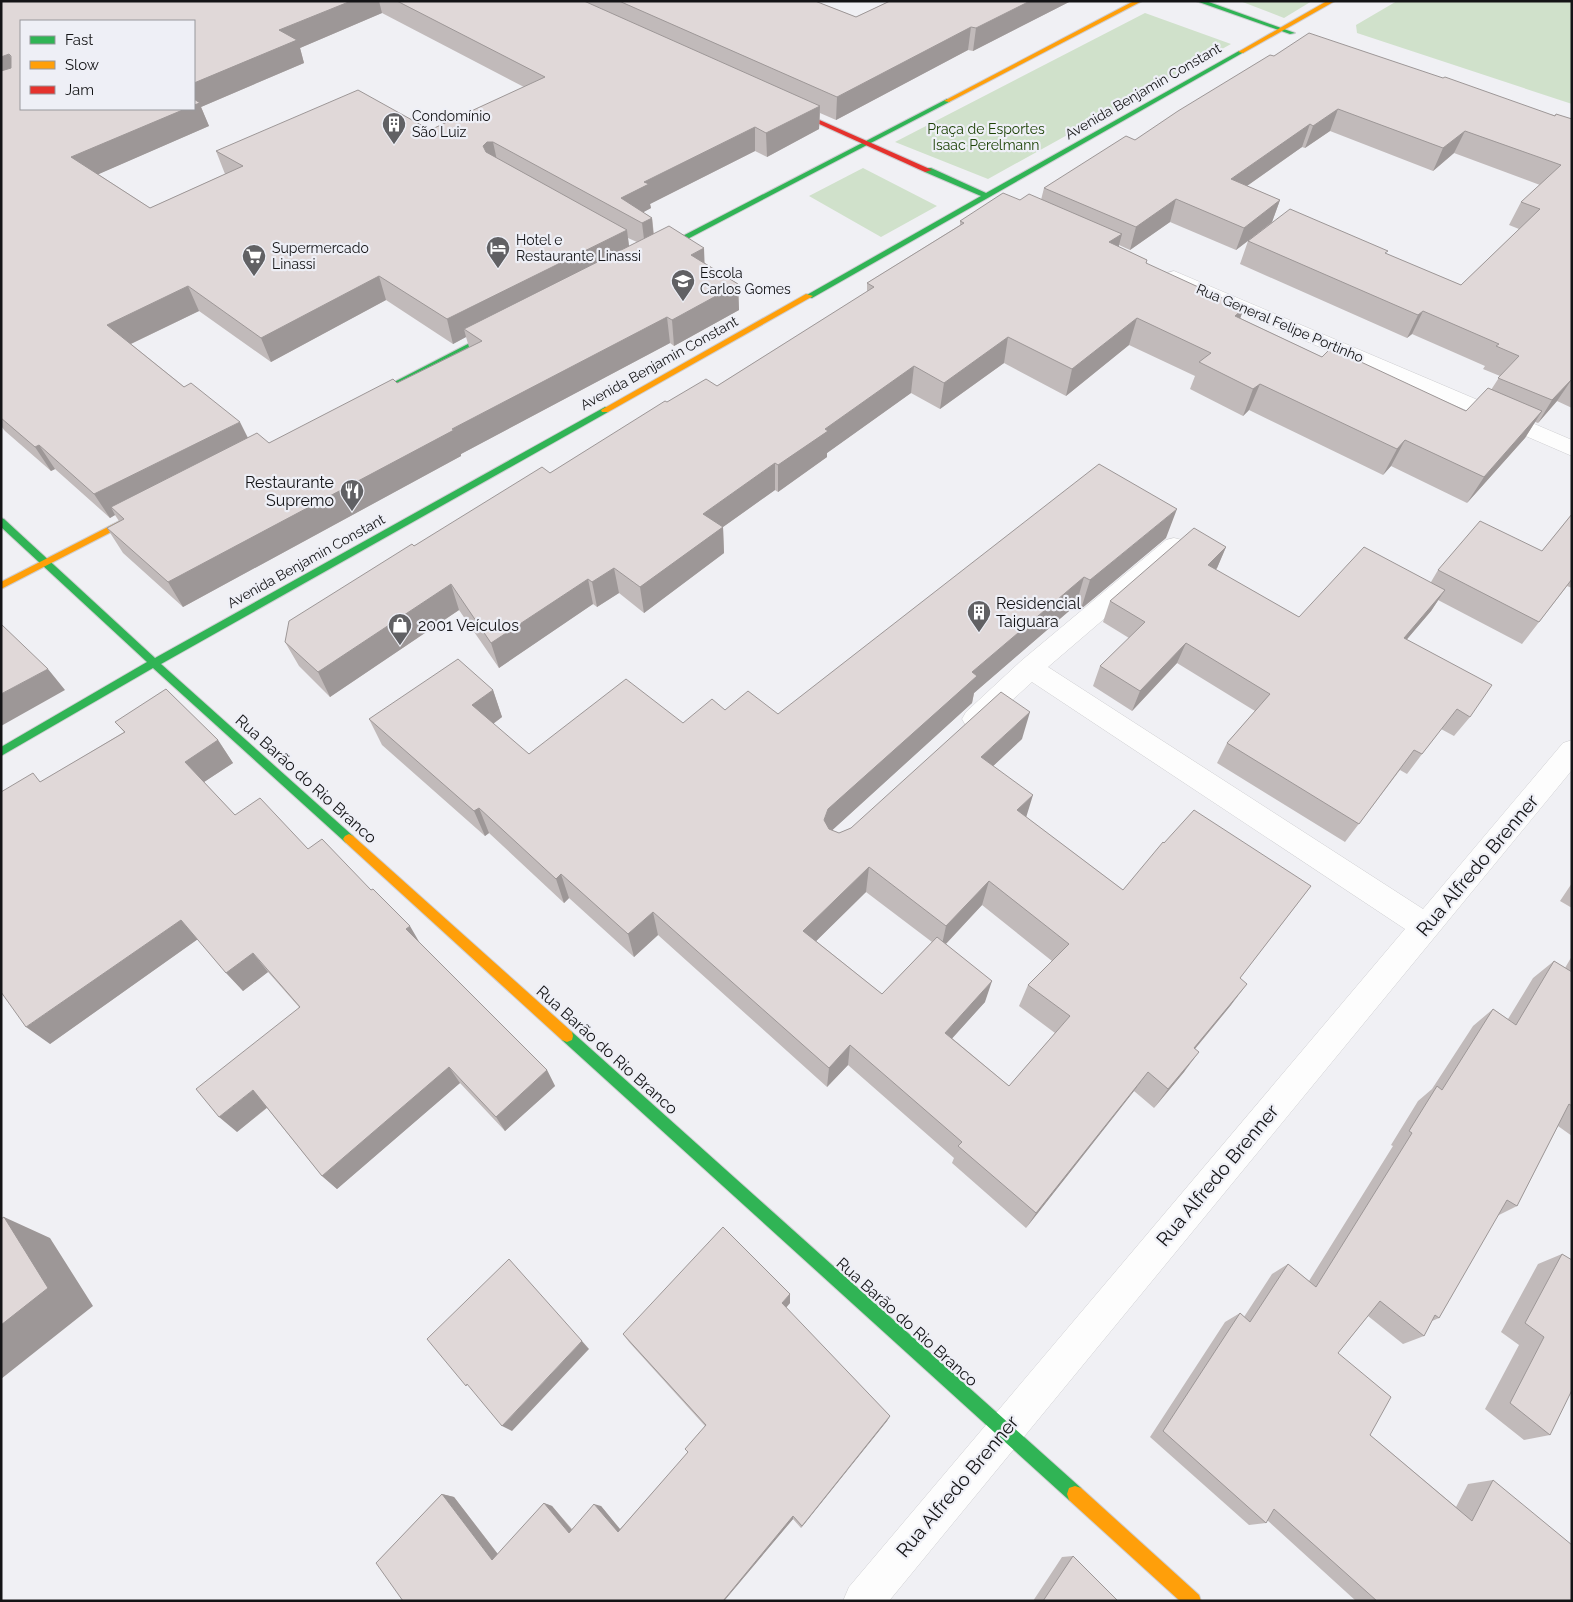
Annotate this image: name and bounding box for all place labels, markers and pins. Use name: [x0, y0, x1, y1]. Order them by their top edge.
place label: Condomínio São Luiz: [412, 108, 491, 140]
building icon: Condomínio São Luiz: [381, 111, 407, 145]
place label: Hotel e Restaurante Linassi: [516, 232, 641, 264]
hotel icon: Hotel e Restaurante Linassi: [485, 235, 511, 269]
place label: Supermercado Linassi: [272, 240, 369, 272]
supermarket icon: Supermercado Linassi: [241, 243, 267, 277]
place label: Escola Carlos Gomes: [700, 265, 791, 297]
school or university icon: Escola Carlos Gomes: [670, 268, 696, 302]
place label: Restaurante Supremo: [245, 473, 334, 510]
restaurant icon: Restaurante Supremo: [339, 478, 365, 512]
place label: Residencial Taiguara: [996, 594, 1081, 631]
building icon: Residencial Taiguara: [966, 599, 992, 633]
shop icon: 2001 Veículos: [387, 612, 413, 646]
place label: 2001 Veículos: [418, 616, 519, 635]

